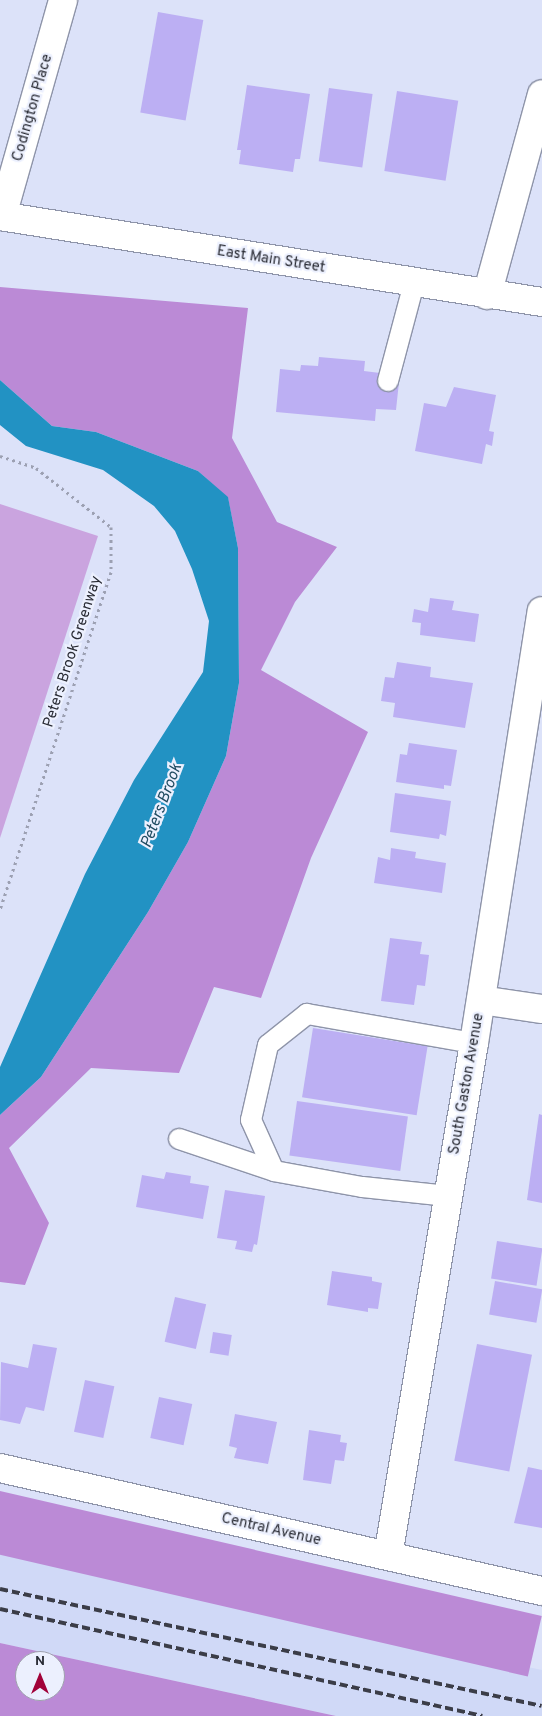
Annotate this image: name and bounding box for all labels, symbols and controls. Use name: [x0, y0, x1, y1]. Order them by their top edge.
street label: Codington Place: [9, 52, 57, 164]
street label: East Main Street: [216, 243, 326, 277]
street label: Peters Brook Greenway: [40, 574, 106, 730]
water label: Peters Brook: [137, 761, 187, 851]
street label: South Gaston Avenue: [446, 1012, 488, 1156]
street label: Central Avenue: [219, 1510, 323, 1550]
north arrow: [15, 1651, 65, 1701]
text: N: [35, 1653, 45, 1670]

